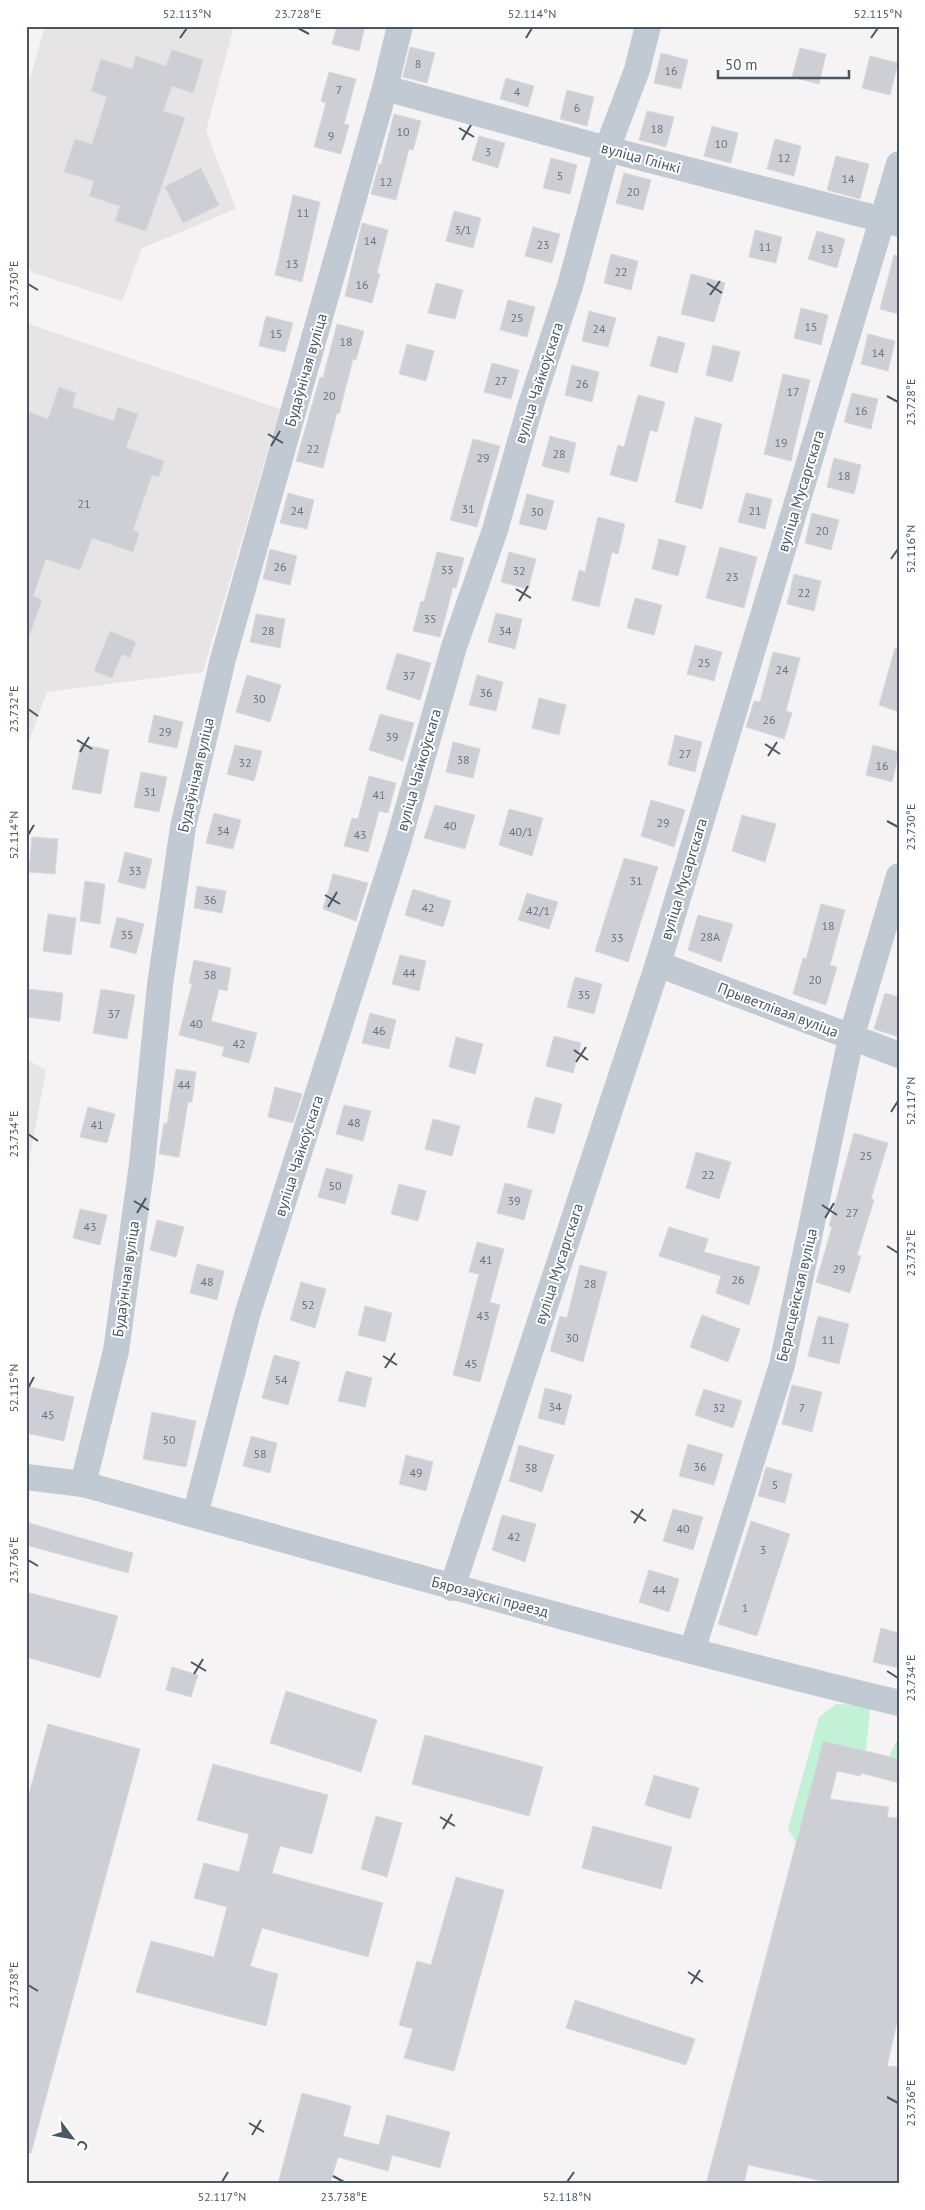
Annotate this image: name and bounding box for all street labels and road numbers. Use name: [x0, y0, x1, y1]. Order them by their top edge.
street label: вуліца Глінкі: [599, 138, 683, 177]
street label: Будаўнічая вуліца: [280, 311, 331, 429]
street label: вуліца Чайкоўскага: [510, 320, 567, 446]
street label: вуліца Мусаргскага: [773, 428, 828, 554]
street label: вуліца Чайкоўскага: [392, 707, 445, 833]
street label: Будаўнічая вуліца: [173, 716, 218, 834]
street label: вуліца Мусаргскага: [656, 816, 711, 942]
street label: Прыветлівая вуліца: [715, 978, 841, 1041]
street label: вуліца Чайкоўскага: [270, 1093, 327, 1219]
street label: вуліца Мусаргскага: [530, 1201, 587, 1327]
street label: Будаўнічая вуліца: [108, 1220, 143, 1338]
street label: Берасцейская вуліца: [772, 1226, 821, 1363]
street label: Бярозаўскі праезд: [430, 1572, 551, 1621]

